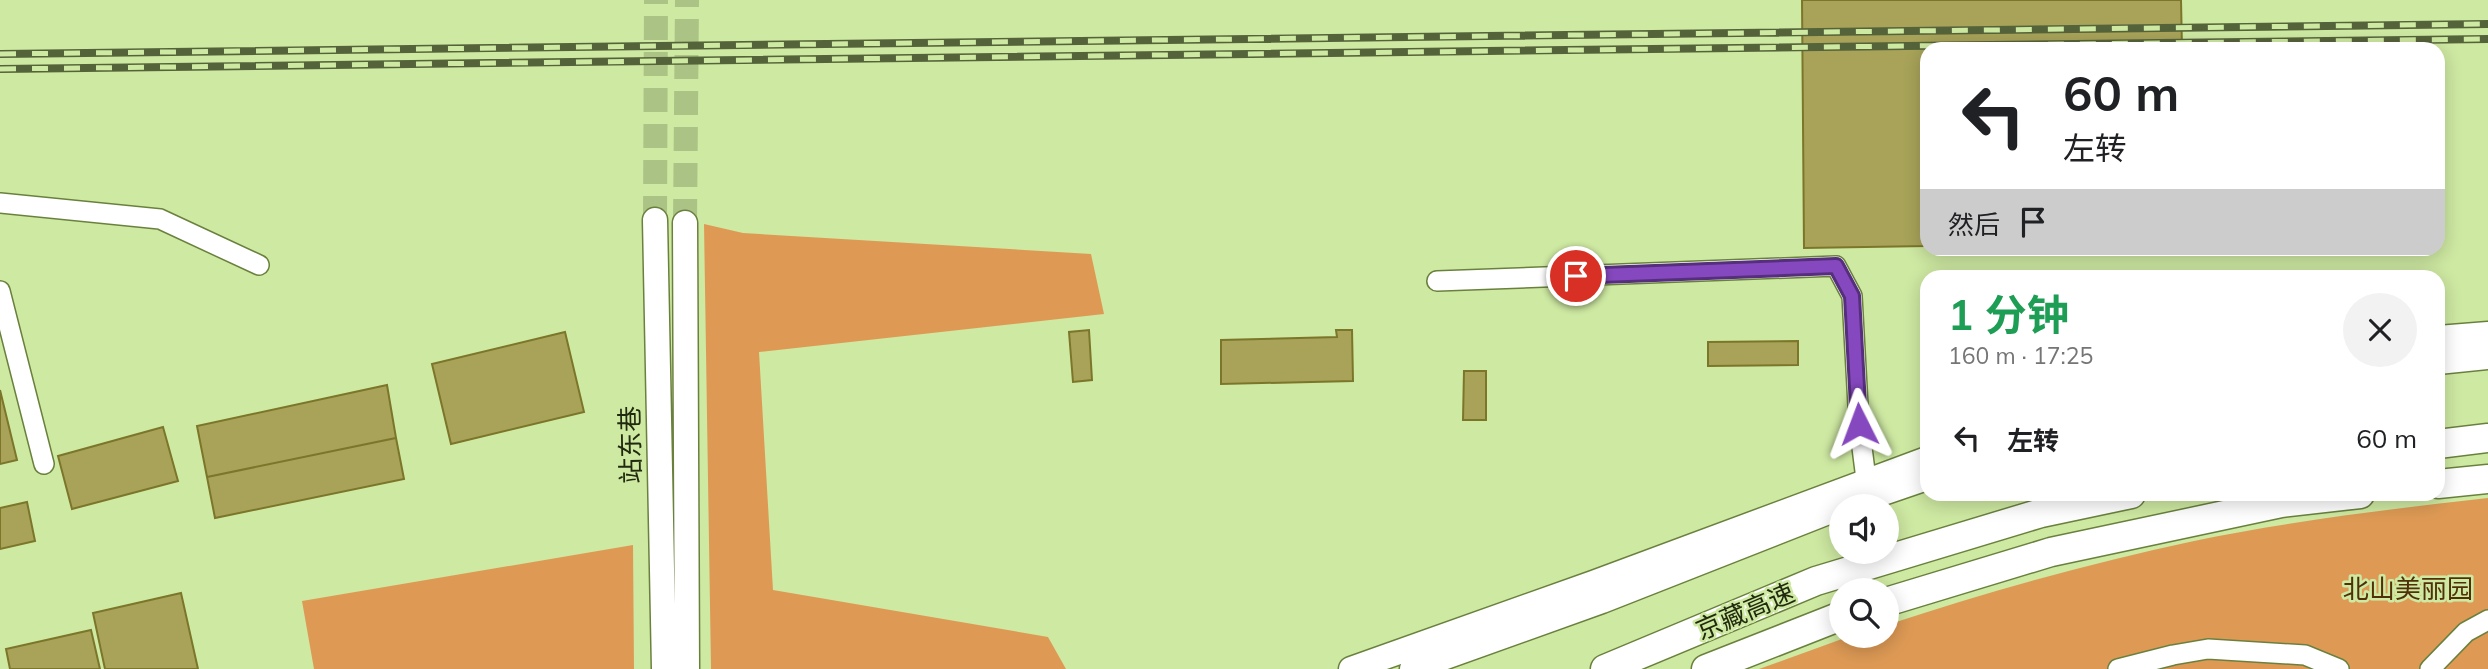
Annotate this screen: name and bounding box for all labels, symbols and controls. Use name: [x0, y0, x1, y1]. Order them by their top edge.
text: 60 m: [2063, 62, 2179, 123]
icon: left: [1948, 70, 2039, 161]
text: 左转: [2063, 128, 2127, 168]
icon: arrive: [2014, 203, 2052, 241]
text: 然后: [1948, 208, 2000, 241]
pin: [1546, 246, 1606, 306]
icon: arrive: [1557, 257, 1595, 295]
text: 1 分钟: [1948, 288, 2069, 341]
button: close: [2343, 293, 2417, 367]
text: 160 m · 17:25: [1948, 341, 2093, 370]
position arrow: [1822, 387, 1896, 461]
street label: 站东巷: [613, 406, 647, 484]
icon: left: [1948, 419, 1986, 457]
text: 60 m: [2356, 422, 2417, 455]
text: 左转: [2007, 424, 2059, 457]
map controls: [1829, 494, 1899, 648]
button: sound: [1829, 494, 1899, 564]
park label: 北山美丽园: [2343, 572, 2473, 605]
street label: 京藏高速: [1691, 575, 1799, 647]
button: search: [1829, 578, 1899, 648]

